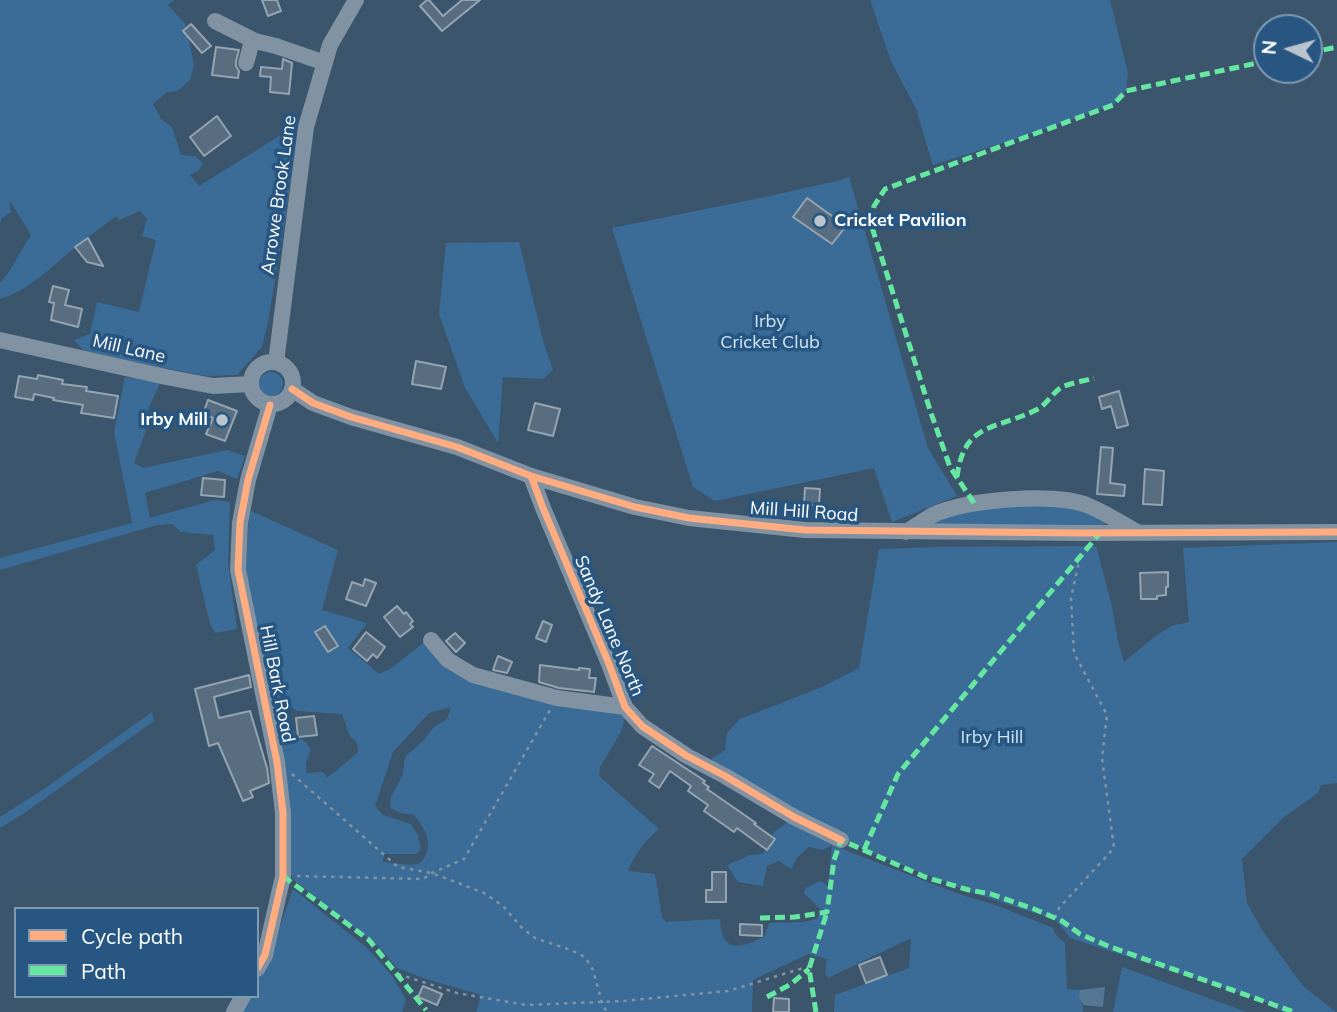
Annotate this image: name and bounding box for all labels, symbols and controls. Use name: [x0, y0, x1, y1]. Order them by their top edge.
north arrow: [1253, 14, 1323, 84]
text: N: [1256, 39, 1282, 56]
street label: Arrowe Brook Lane: [257, 114, 301, 276]
place label: Cricket Pavilion: [834, 210, 967, 232]
marker: Cricket Pavilion: [812, 213, 828, 229]
park label: Irby Cricket Club: [720, 311, 820, 354]
street label: Mill Lane: [91, 330, 167, 368]
place label: Irby Mill: [140, 409, 208, 431]
marker: Irby Mill: [214, 412, 230, 428]
street label: Mill Hill Road: [749, 497, 859, 527]
street label: Sandy Lane North: [570, 552, 648, 700]
street label: Hill Bark Road: [255, 624, 299, 744]
park label: Irby Hill: [961, 727, 1023, 749]
legend: [14, 907, 259, 998]
text: Cycle path: [81, 923, 183, 949]
text: Path: [81, 958, 126, 984]

